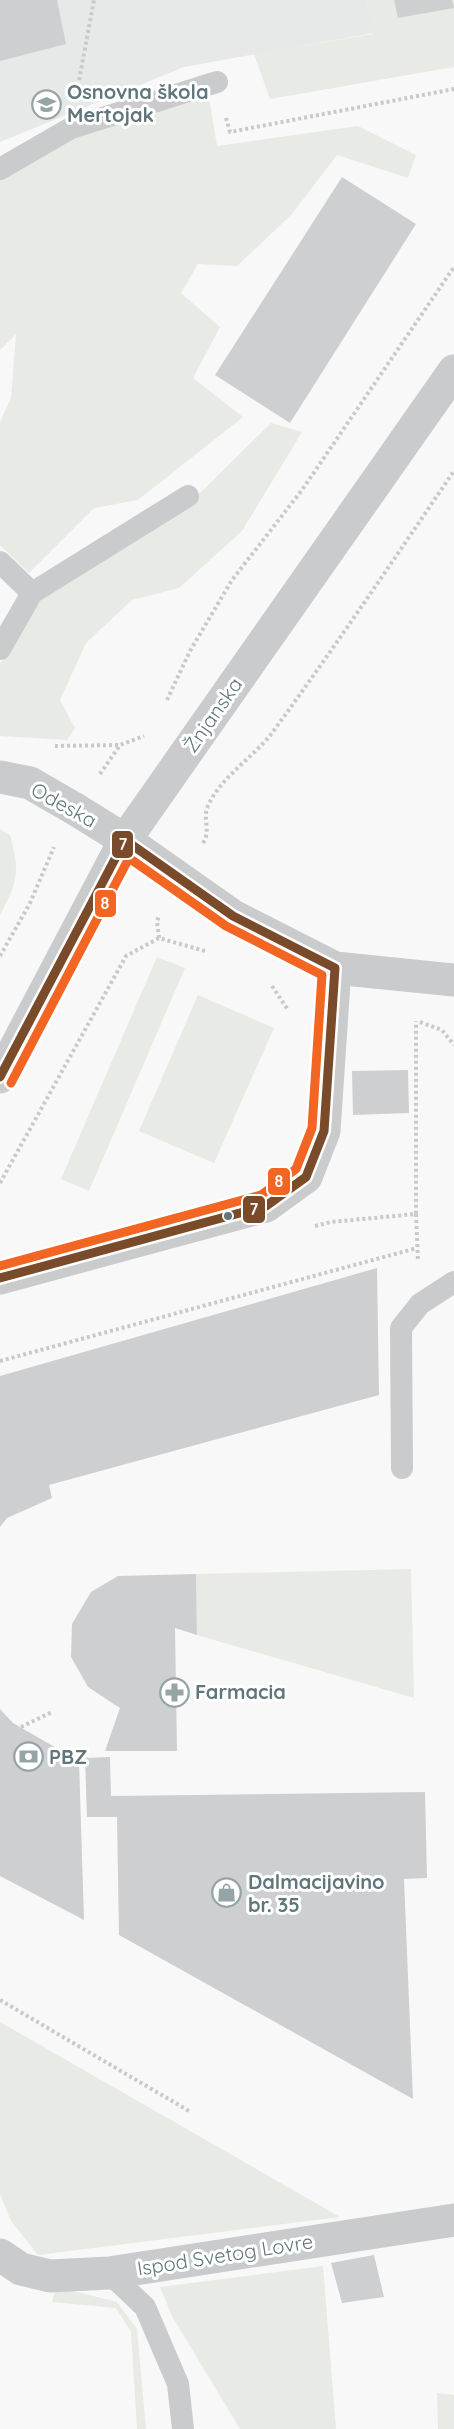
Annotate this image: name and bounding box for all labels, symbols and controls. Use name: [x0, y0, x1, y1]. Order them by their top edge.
place label: Osnovna škola Mertojak: [67, 79, 208, 127]
school or university icon: Osnovna škola Mertojak: [30, 88, 62, 120]
street label: Žnjanska: [178, 672, 247, 757]
street label: Odeska: [27, 776, 101, 833]
line badge: 7: [111, 830, 134, 859]
text: 7: [119, 834, 128, 854]
line badge: 8: [94, 889, 117, 918]
text: 8: [101, 893, 110, 913]
line badge: 8: [267, 1167, 291, 1196]
text: 8: [275, 1171, 284, 1191]
line badge: 7: [242, 1195, 266, 1224]
text: 7: [250, 1199, 259, 1219]
unlabelled marker: [222, 1210, 234, 1222]
pharmacy icon: Farmacia: [158, 1676, 190, 1708]
place label: Farmacia: [195, 1679, 286, 1704]
bank icon: PBZ: [12, 1741, 44, 1773]
place label: PBZ: [49, 1744, 87, 1769]
place label: Dalmacijavino br. 35: [248, 1869, 385, 1917]
shop icon: Dalmacijavino br. 35: [211, 1877, 243, 1909]
street label: Ispod Svetog Lovre: [135, 2228, 315, 2281]

